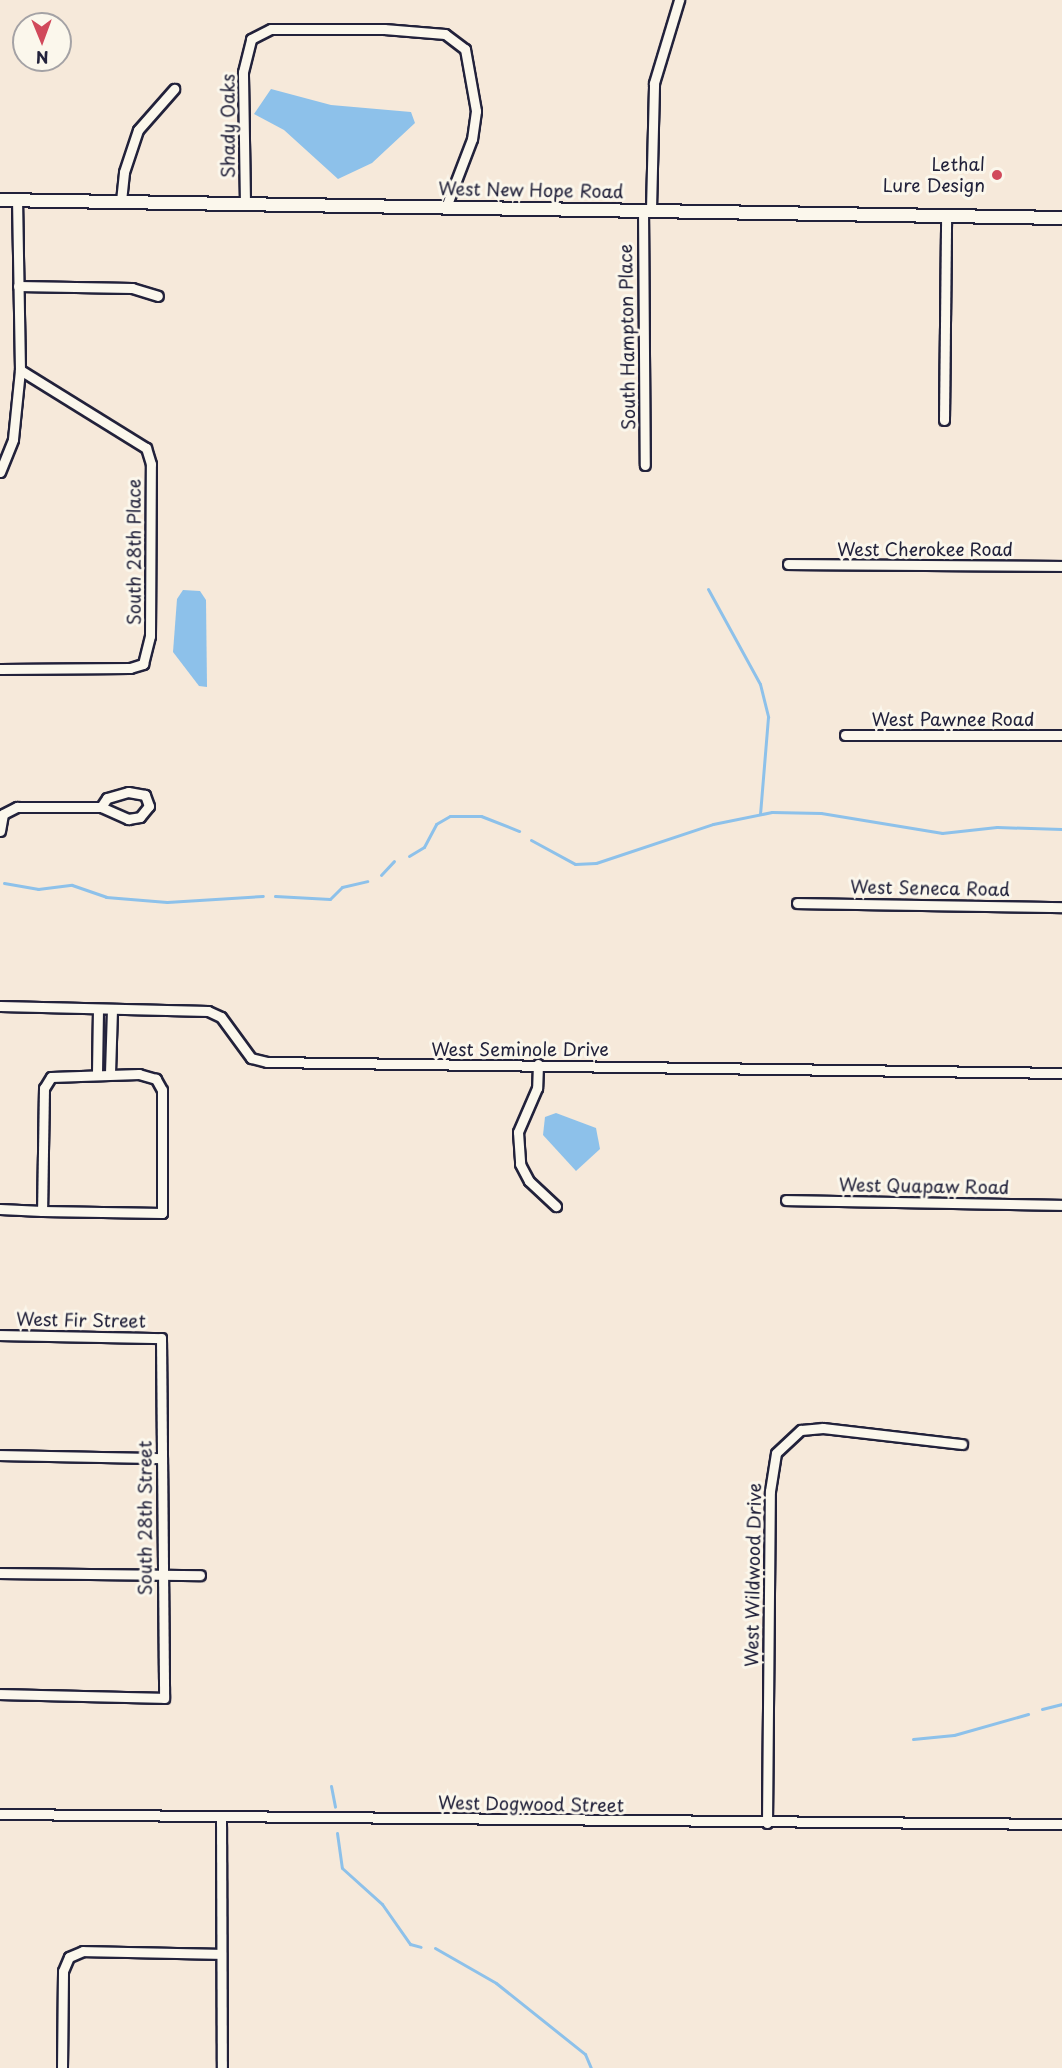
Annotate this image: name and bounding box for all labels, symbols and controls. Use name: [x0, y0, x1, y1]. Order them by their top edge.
north arrow: [12, 12, 72, 72]
text: N: [36, 46, 49, 70]
street label: Shady Oaks: [217, 74, 239, 178]
place label: Lethal Lure Design: [882, 154, 985, 196]
marker: Lethal Lure Design: [990, 168, 1004, 182]
street label: West New Hope Road: [438, 178, 624, 202]
street label: South Hampton Place: [615, 243, 639, 431]
street label: South 28th Place: [123, 478, 145, 626]
street label: West Cherokee Road: [836, 538, 1014, 560]
street label: West Pawnee Road: [871, 708, 1035, 730]
street label: West Seneca Road: [850, 876, 1010, 900]
street label: West Seminole Drive: [431, 1038, 609, 1060]
street label: West Quapaw Road: [839, 1174, 1009, 1198]
street label: West Fir Street: [15, 1308, 147, 1332]
street label: South 28th Street: [134, 1440, 156, 1596]
street label: West Wildwood Drive: [741, 1483, 765, 1667]
street label: West Dogwood Street: [438, 1792, 624, 1816]

